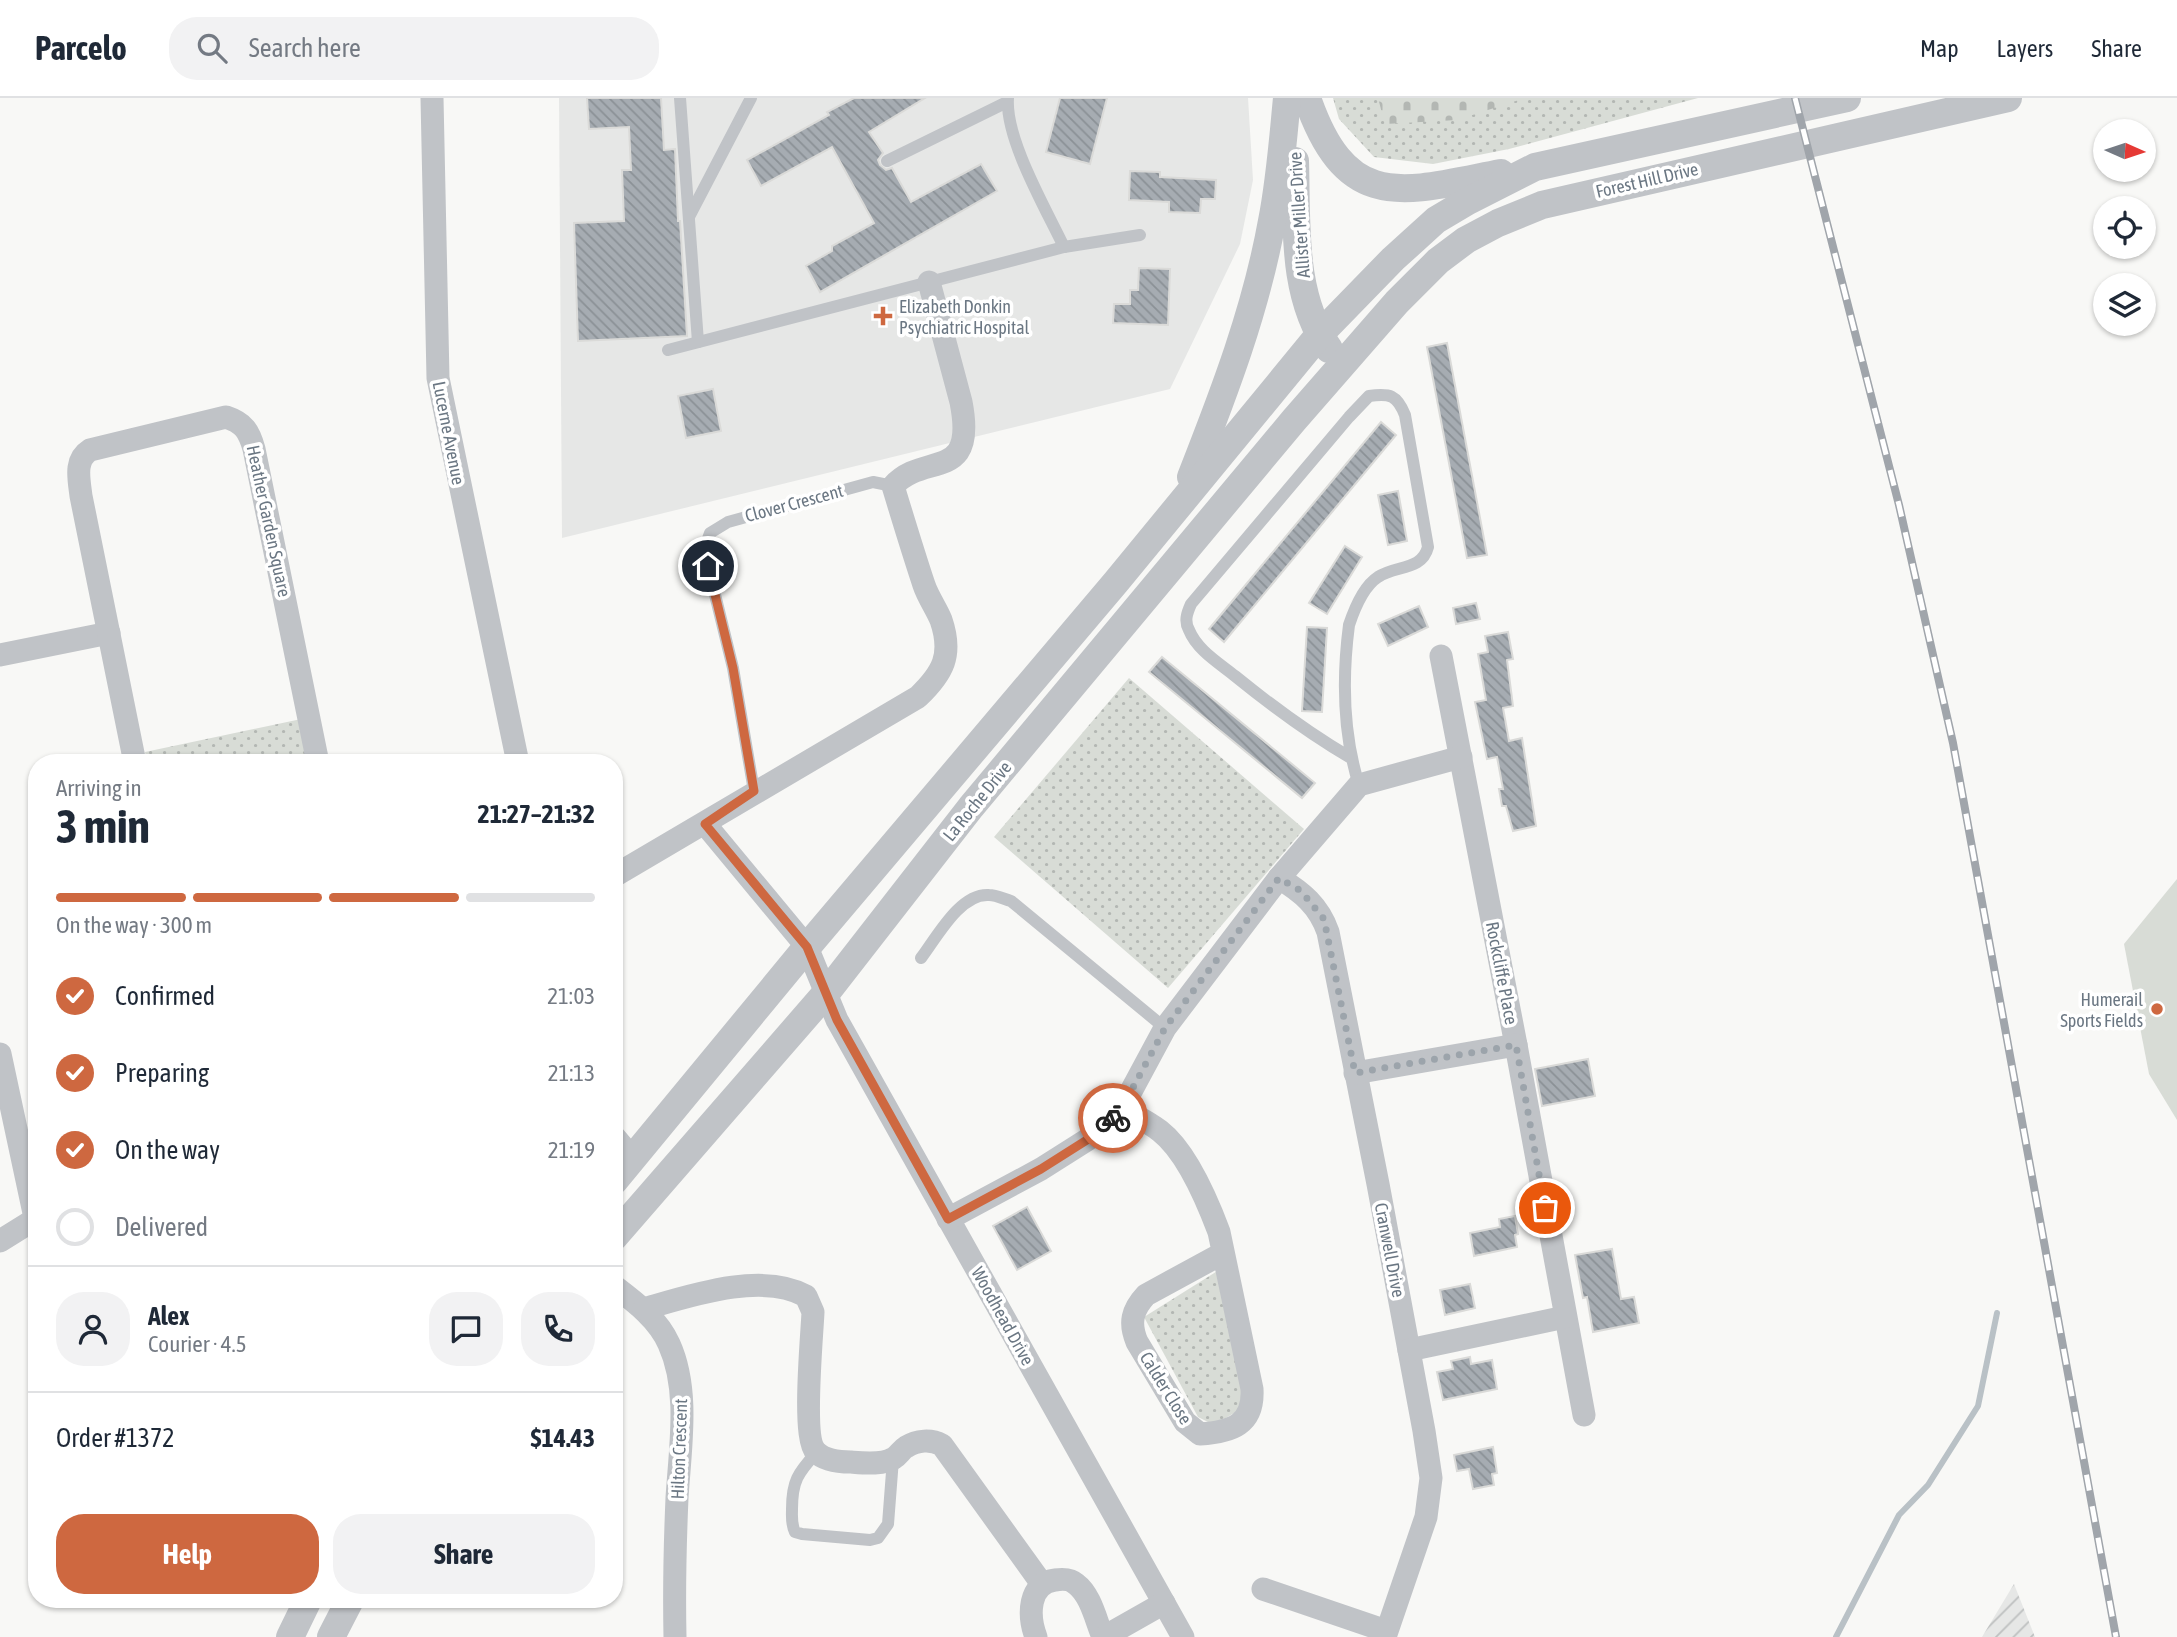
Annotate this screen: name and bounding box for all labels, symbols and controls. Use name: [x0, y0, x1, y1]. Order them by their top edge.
search box: [169, 17, 659, 80]
text: Parcelo: [35, 29, 127, 67]
icon: search: [193, 29, 231, 67]
text: Search here: [249, 33, 361, 63]
text: Map: [1920, 35, 1959, 62]
text: Layers: [1997, 35, 2053, 62]
text: Share: [2091, 35, 2142, 62]
north arrow: [2093, 119, 2156, 182]
map controls: [2093, 119, 2156, 336]
street label: Allister Miller Drive: [1284, 151, 1314, 279]
street label: Forest Hill Drive: [1594, 158, 1700, 202]
button: locate: [2093, 196, 2156, 259]
button: layers: [2093, 273, 2156, 336]
place label: Elizabeth Donkin Psychiatric Hospital: [899, 296, 1030, 338]
marker: Elizabeth Donkin Psychiatric Hospital: [873, 306, 893, 326]
street label: Lucerne Avenue: [429, 379, 469, 487]
street label: Heather Garden Square: [243, 443, 295, 599]
street label: Clover Crescent: [743, 480, 845, 526]
pin: [678, 536, 738, 596]
icon: home: [689, 547, 727, 585]
street label: La Roche Drive: [939, 757, 1015, 845]
text: Arriving in: [56, 775, 142, 801]
text: 21:27–21:32: [478, 799, 595, 829]
text: 3 min: [56, 800, 150, 853]
text: On the way · 300 m: [56, 912, 212, 938]
street label: Rockcliffe Place: [1482, 920, 1522, 1026]
icon: check: [56, 977, 94, 1015]
text: Confirmed: [115, 981, 215, 1011]
text: 21:03: [547, 983, 595, 1009]
place label: Humerail Sports Fields: [2060, 989, 2143, 1031]
marker: Humerail Sports Fields: [2149, 1001, 2165, 1017]
icon: check: [56, 1054, 94, 1092]
text: Preparing: [115, 1058, 209, 1088]
text: 21:13: [548, 1060, 595, 1086]
courier: [1078, 1083, 1148, 1153]
icon: bike: [1094, 1099, 1132, 1137]
icon: check: [56, 1131, 94, 1169]
text: On the way: [115, 1135, 220, 1165]
text: 21:19: [548, 1137, 595, 1163]
pin: [1515, 1178, 1575, 1238]
icon: bag: [1526, 1189, 1564, 1227]
street label: Cranwell Drive: [1371, 1201, 1409, 1299]
text: Delivered: [115, 1212, 208, 1242]
street label: Woodhead Drive: [967, 1263, 1039, 1369]
button: person: [56, 1292, 130, 1366]
button: chat: [429, 1292, 503, 1366]
button: phone: [521, 1292, 595, 1366]
text: Alex: [148, 1301, 189, 1331]
text: Courier · 4.5: [148, 1331, 247, 1357]
street label: Calder Close: [1136, 1348, 1196, 1428]
street label: Hilton Crescent: [667, 1398, 691, 1500]
text: Order #1372: [56, 1423, 175, 1453]
text: $14.43: [531, 1423, 595, 1453]
button: Help: [56, 1514, 319, 1594]
button: Share: [333, 1514, 595, 1594]

